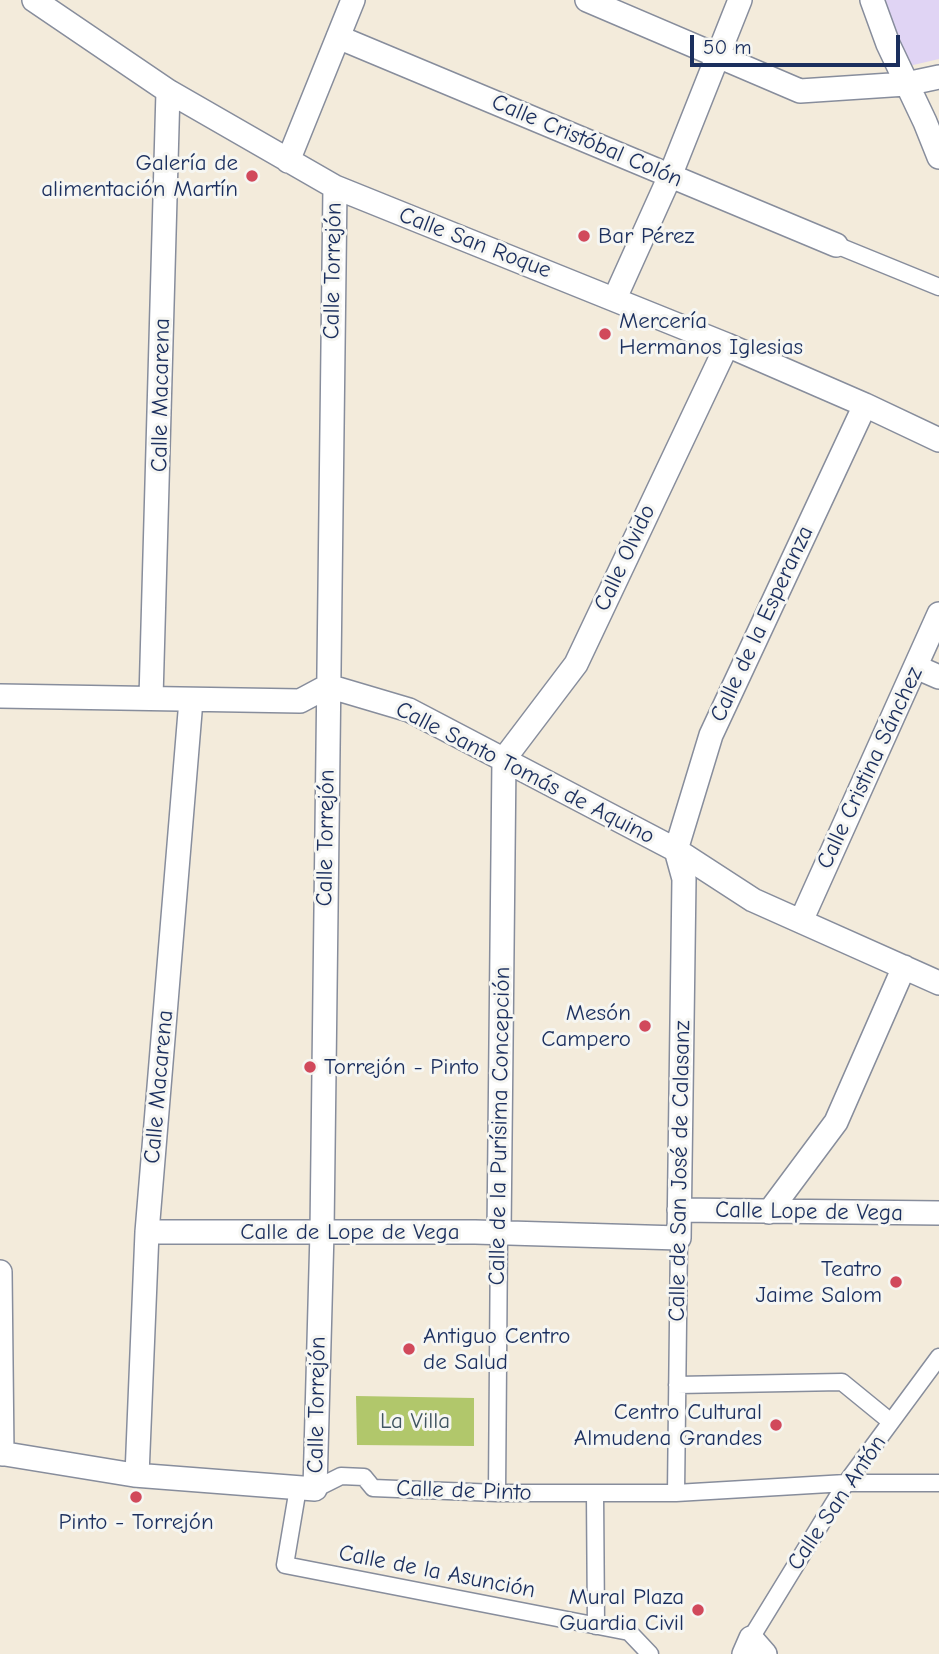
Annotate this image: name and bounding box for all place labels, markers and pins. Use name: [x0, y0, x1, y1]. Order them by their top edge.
place label: Galería de alimentación Martín: [41, 149, 238, 203]
marker: Galería de alimentación Martín: [244, 168, 260, 184]
place label: Bar Pérez: [598, 222, 695, 250]
marker: Bar Pérez: [576, 228, 592, 244]
place label: Mercería Hermanos Iglesias: [619, 307, 803, 361]
marker: Mercería Hermanos Iglesias: [597, 326, 613, 342]
place label: Mesón Campero: [541, 999, 631, 1053]
marker: Mesón Campero: [637, 1018, 653, 1034]
place label: Torrejón - Pinto: [324, 1053, 479, 1081]
marker: Torrejón - Pinto: [302, 1059, 318, 1075]
place label: Teatro Jaime Salom: [755, 1255, 882, 1309]
marker: Teatro Jaime Salom: [888, 1274, 904, 1290]
place label: Antiguo Centro de Salud: [423, 1322, 571, 1376]
marker: Antiguo Centro de Salud: [401, 1341, 417, 1357]
place label: Centro Cultural Almudena Grandes: [574, 1398, 762, 1452]
marker: Centro Cultural Almudena Grandes: [768, 1417, 784, 1433]
marker: Pinto - Torrejón: [128, 1489, 144, 1505]
place label: Pinto - Torrejón: [58, 1508, 214, 1536]
place label: Mural Plaza Guardia Civil: [559, 1583, 684, 1637]
marker: Mural Plaza Guardia Civil: [690, 1602, 706, 1618]

